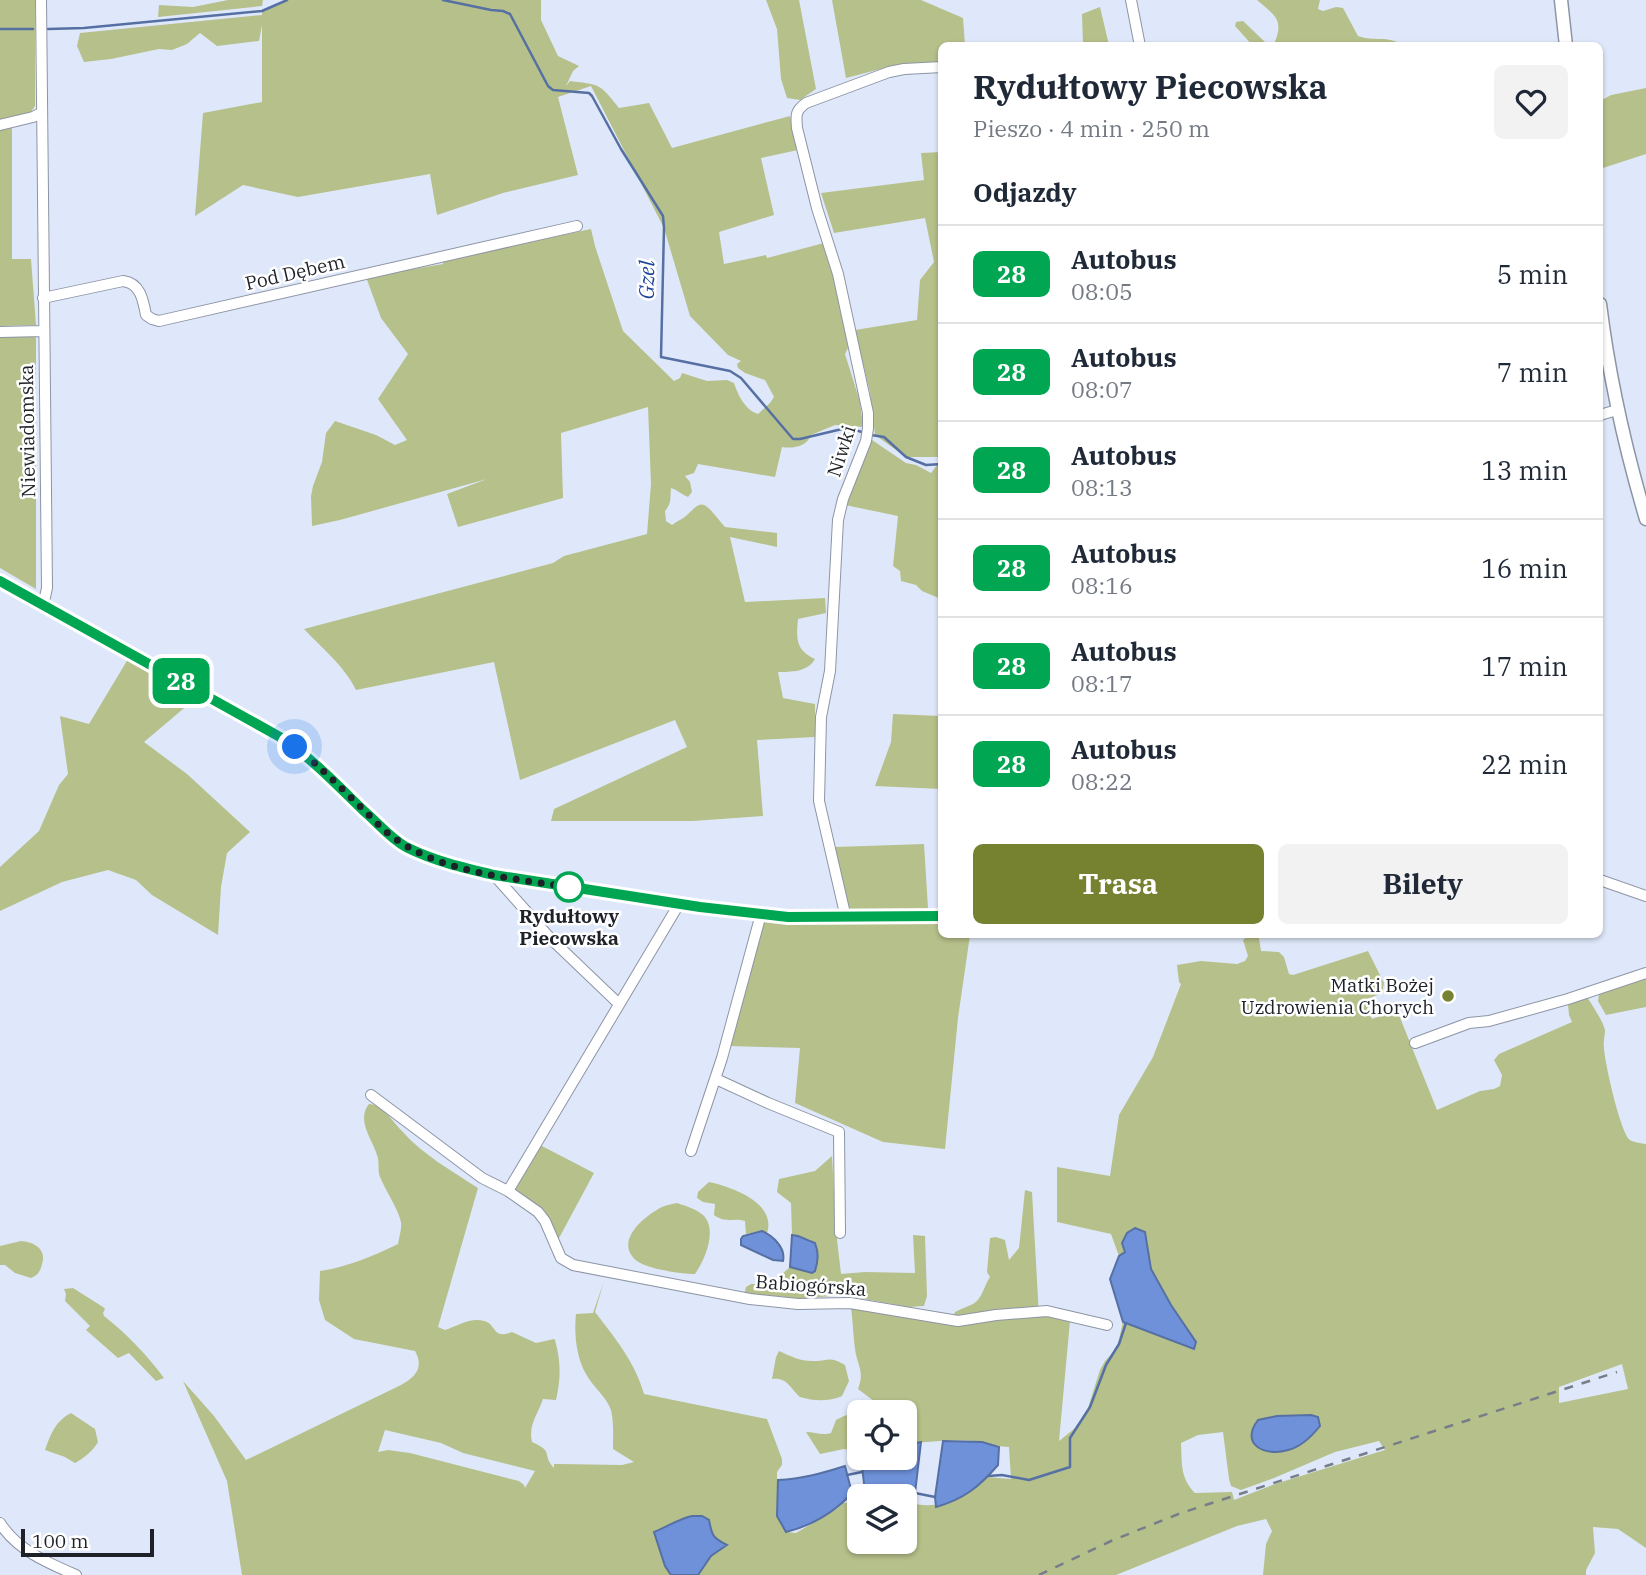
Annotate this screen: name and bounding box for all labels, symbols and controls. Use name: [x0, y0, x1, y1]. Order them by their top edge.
text: Rydułtowy Piecowska: [973, 65, 1328, 108]
button: heart: [1494, 65, 1568, 139]
text: Pieszo · 4 min · 250 m: [973, 113, 1210, 143]
text: Odjazdy: [973, 175, 1077, 209]
text: Autobus: [1071, 242, 1177, 276]
street label: Pod Dębem: [243, 249, 347, 295]
text: 5 min: [1497, 257, 1568, 291]
text: 28: [997, 258, 1026, 290]
water label: Gzel: [632, 259, 660, 300]
text: 08:05: [1071, 276, 1133, 306]
text: Autobus: [1071, 340, 1177, 374]
text: 7 min: [1497, 355, 1568, 389]
text: 28: [997, 356, 1026, 388]
street label: Niewiadomska: [14, 364, 40, 498]
text: 08:07: [1071, 374, 1133, 404]
street label: Niwki: [821, 422, 861, 480]
text: Autobus: [1071, 438, 1177, 472]
text: 13 min: [1481, 453, 1568, 487]
text: 28: [997, 454, 1026, 486]
text: 08:13: [1071, 472, 1133, 502]
text: Autobus: [1071, 536, 1177, 570]
text: 16 min: [1481, 551, 1568, 585]
text: 28: [997, 552, 1026, 584]
text: 08:16: [1071, 570, 1133, 600]
text: Autobus: [1071, 634, 1177, 668]
text: 17 min: [1481, 649, 1568, 683]
text: 28: [997, 650, 1026, 682]
line badge: 28: [150, 658, 212, 704]
text: 28: [167, 665, 195, 697]
text: 08:17: [1071, 668, 1133, 698]
your location: [277, 729, 312, 764]
text: Autobus: [1071, 732, 1177, 766]
text: 22 min: [1481, 747, 1568, 781]
text: 28: [997, 748, 1026, 780]
text: 08:22: [1071, 766, 1133, 796]
button: Trasa: [973, 844, 1264, 924]
button: Bilety: [1278, 844, 1568, 924]
marker: Rydułtowy Piecowska: [554, 872, 584, 902]
place label: Rydułtowy Piecowska: [519, 904, 619, 950]
place label: Matki Bożej Uzdrowienia Chorych: [1241, 973, 1434, 1019]
marker: Matki Bożej Uzdrowienia Chorych: [1440, 988, 1456, 1004]
street label: Babiogórska: [755, 1269, 867, 1301]
map controls: [847, 1400, 917, 1554]
button: locate: [847, 1400, 917, 1470]
button: layers: [847, 1484, 917, 1554]
scale bar: [21, 1526, 154, 1558]
text: 100 m: [32, 1529, 89, 1553]

